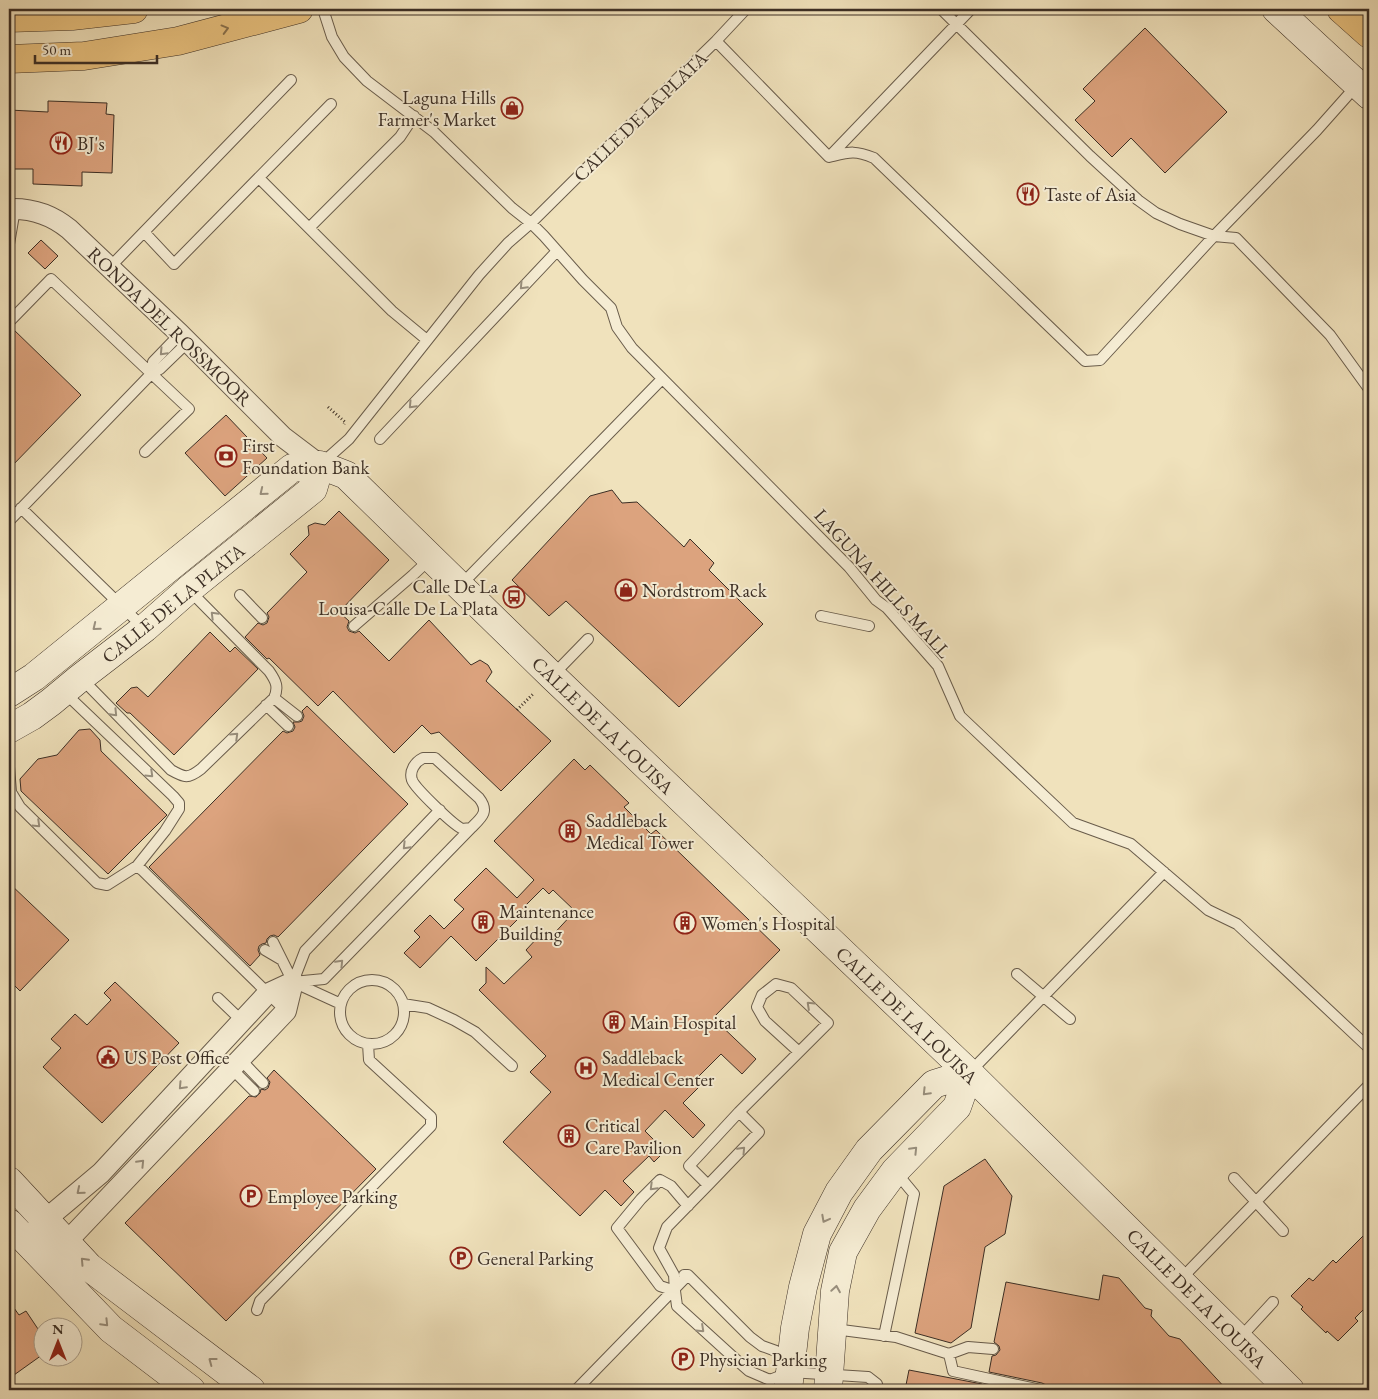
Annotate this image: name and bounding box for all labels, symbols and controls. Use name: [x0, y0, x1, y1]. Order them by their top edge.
one-way arrow: [221, 24, 230, 35]
scale bar: [35, 32, 158, 64]
text: 50 m: [42, 40, 71, 59]
street label: CALLE DE LA PLATA: [568, 45, 713, 187]
place label: Laguna Hills Farmer's Market: [378, 85, 496, 132]
shop icon: Laguna Hills Farmer's Market: [500, 96, 524, 120]
restaurant icon: BJ's: [49, 131, 73, 155]
place label: BJ's: [77, 131, 105, 156]
restaurant icon: Taste of Asia: [1016, 182, 1040, 206]
place label: Taste of Asia: [1044, 182, 1137, 207]
street label: RONDA DEL ROSSMOOR: [82, 241, 257, 412]
one-way arrow: [520, 281, 529, 290]
one-way arrow: [160, 346, 169, 355]
one-way arrow: [409, 399, 418, 408]
place label: First Foundation Bank: [242, 433, 370, 480]
bank icon: First Foundation Bank: [214, 444, 238, 468]
one-way arrow: [260, 486, 269, 494]
street label: LAGUNA HILLS MALL: [809, 503, 956, 663]
street label: CALLE DE LA PLATA: [97, 537, 251, 669]
place label: Calle De La Louisa-Calle De La Plata: [318, 574, 498, 621]
shop icon: Nordstrom Rack: [614, 578, 638, 602]
place label: Nordstrom Rack: [642, 578, 768, 603]
bus stop icon: Calle De La Louisa-Calle De La Plata: [502, 585, 526, 609]
one-way arrow: [211, 612, 220, 621]
one-way arrow: [93, 622, 102, 630]
street label: CALLE DE LA LOUISA: [526, 651, 680, 800]
one-way arrow: [109, 707, 118, 716]
one-way arrow: [229, 733, 238, 742]
one-way arrow: [144, 768, 153, 777]
place label: Saddleback Medical Tower: [586, 808, 694, 855]
one-way arrow: [31, 818, 40, 827]
building icon: Saddleback Medical Tower: [558, 819, 582, 843]
one-way arrow: [403, 840, 412, 849]
place label: Maintenance Building: [499, 899, 594, 946]
building icon: Maintenance Building: [471, 910, 495, 934]
building icon: Women's Hospital: [673, 911, 697, 935]
place label: Women's Hospital: [701, 911, 836, 936]
street label: CALLE DE LA LOUISA: [830, 941, 984, 1090]
one-way arrow: [334, 960, 343, 969]
one-way arrow: [806, 1002, 815, 1011]
building icon: Main Hospital: [602, 1010, 626, 1034]
place label: Main Hospital: [630, 1010, 737, 1035]
public building icon: US Post Office: [96, 1045, 120, 1069]
place label: US Post Office: [124, 1045, 230, 1070]
place label: Saddleback Medical Center: [602, 1045, 715, 1092]
hospital icon: Saddleback Medical Center: [574, 1056, 598, 1080]
one-way arrow: [179, 1080, 188, 1089]
one-way arrow: [923, 1087, 932, 1096]
place label: Critical Care Pavilion: [585, 1113, 682, 1160]
building icon: Critical Care Pavilion: [557, 1124, 581, 1148]
one-way arrow: [736, 1146, 745, 1155]
one-way arrow: [908, 1147, 917, 1156]
one-way arrow: [135, 1159, 144, 1168]
one-way arrow: [650, 1181, 659, 1190]
parking icon: Employee Parking: [239, 1184, 263, 1208]
place label: Employee Parking: [267, 1184, 398, 1209]
one-way arrow: [76, 1185, 85, 1194]
one-way arrow: [821, 1213, 831, 1222]
street label: CALLE DE LA LOUISA: [1121, 1223, 1273, 1374]
parking icon: General Parking: [449, 1246, 473, 1270]
place label: General Parking: [477, 1246, 594, 1271]
one-way arrow: [81, 1258, 90, 1267]
one-way arrow: [830, 1285, 841, 1293]
north arrow: [32, 1316, 82, 1366]
one-way arrow: [99, 1318, 108, 1327]
text: N: [52, 1320, 64, 1338]
one-way arrow: [696, 1323, 705, 1332]
parking icon: Physician Parking: [671, 1347, 695, 1371]
place label: Physician Parking: [699, 1347, 827, 1372]
one-way arrow: [209, 1358, 218, 1366]

